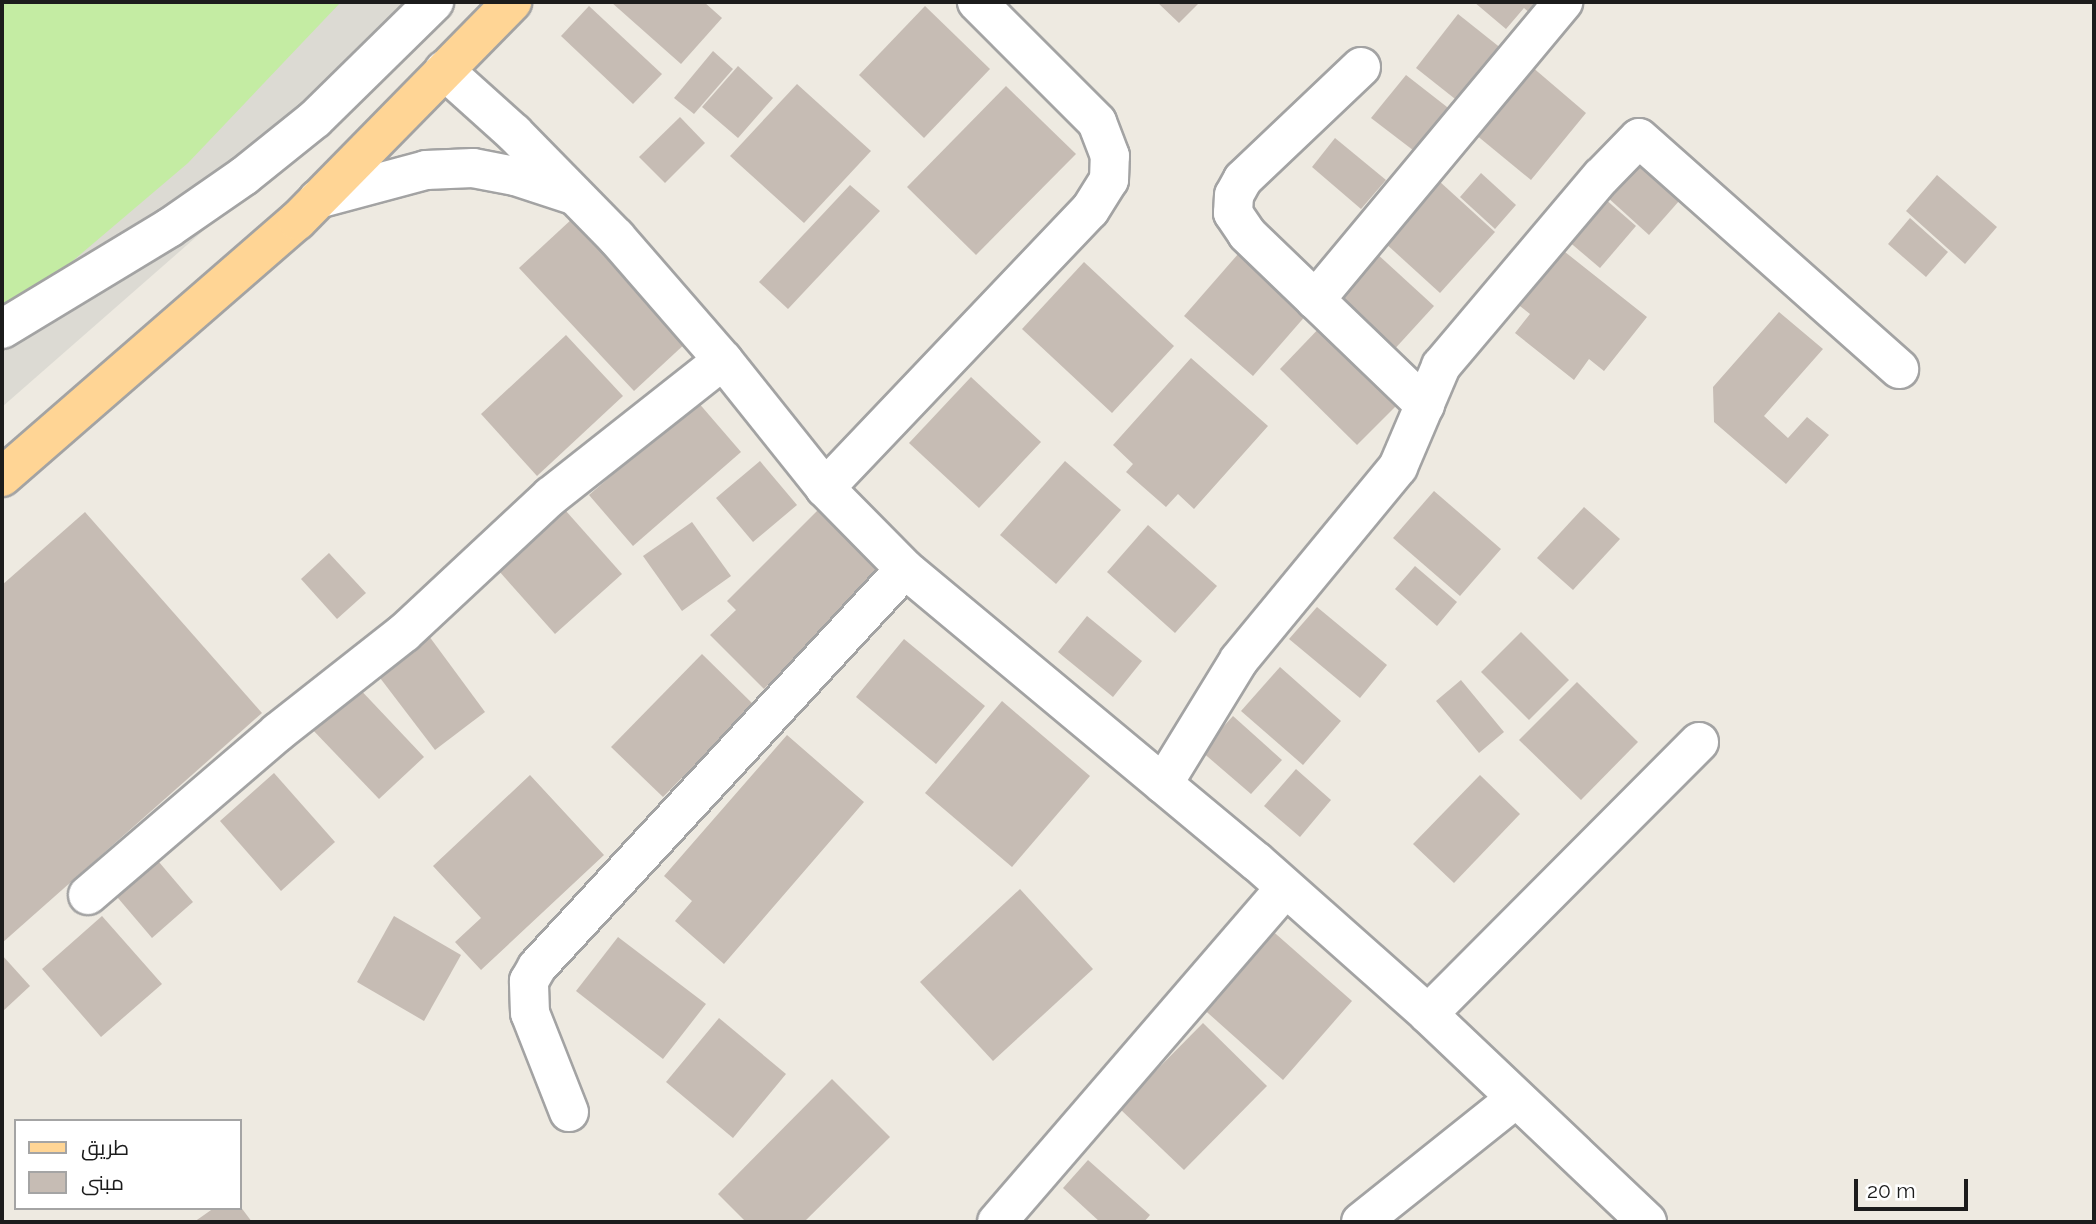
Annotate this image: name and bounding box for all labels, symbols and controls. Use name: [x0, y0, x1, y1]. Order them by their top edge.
legend: [14, 1119, 242, 1210]
text: طريق: [81, 1135, 129, 1160]
scale bar: [1858, 1164, 1972, 1208]
text: مبنى: [81, 1170, 124, 1195]
text: 20 m: [1867, 1178, 1915, 1203]

